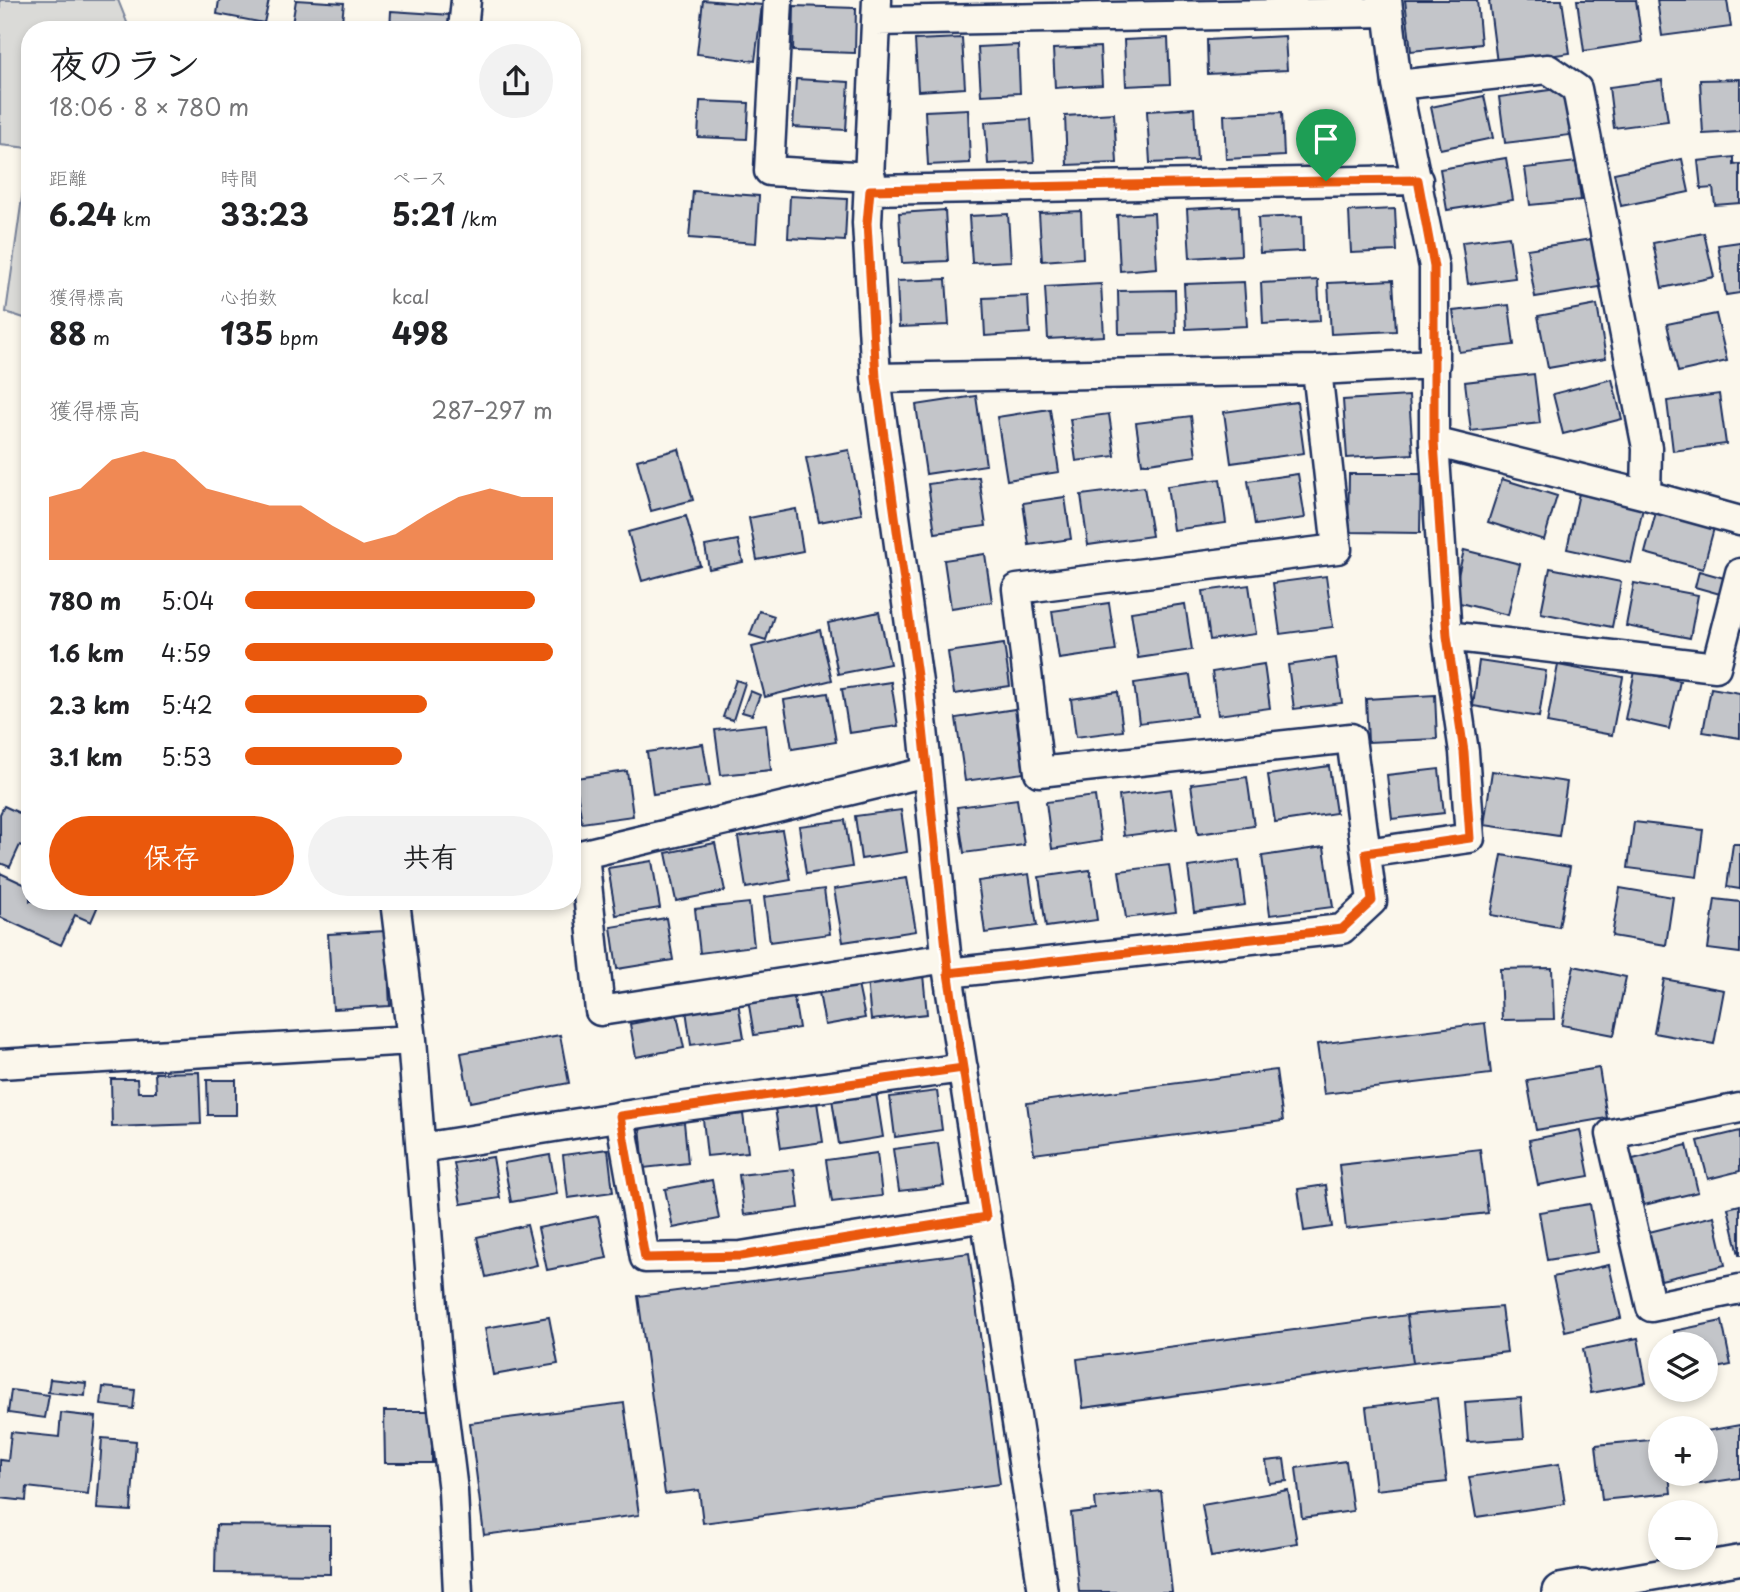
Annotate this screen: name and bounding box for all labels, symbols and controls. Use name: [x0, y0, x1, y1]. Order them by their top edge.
text: 夜のラン: [49, 34, 201, 91]
button: share: [479, 44, 553, 118]
text: 18:06 · 8 × 780 m: [49, 89, 249, 124]
pin: [1296, 109, 1356, 181]
icon: arrive: [1307, 120, 1345, 158]
text: 距離: [49, 163, 87, 191]
text: 時間: [220, 163, 258, 191]
text: ペース: [392, 163, 448, 191]
text: 6.24: [49, 191, 117, 236]
text: 33:23: [220, 191, 309, 236]
text: 5:21: [392, 191, 455, 236]
text: km: [117, 204, 151, 232]
text: /km: [455, 204, 498, 232]
text: 獲得標高: [49, 282, 125, 310]
text: 心拍数: [220, 282, 277, 310]
text: kcal: [392, 282, 430, 310]
text: 88: [49, 310, 87, 355]
text: 135: [220, 310, 273, 355]
text: 498: [392, 310, 449, 355]
text: m: [87, 323, 110, 351]
text: bpm: [273, 323, 319, 351]
text: 獲得標高: [49, 392, 141, 427]
text: 287–297 m: [431, 392, 553, 427]
text: 780 m: [49, 583, 121, 618]
text: 5:04: [161, 583, 214, 618]
text: 1.6 km: [49, 635, 124, 670]
text: 4:59: [161, 635, 211, 670]
text: 2.3 km: [49, 687, 130, 722]
text: 5:42: [161, 687, 213, 722]
text: 3.1 km: [49, 739, 123, 774]
text: 5:53: [161, 739, 212, 774]
button: 保存: [49, 816, 294, 896]
button: 共有: [308, 816, 553, 896]
map controls: [1648, 1332, 1718, 1570]
button: layers: [1648, 1332, 1718, 1402]
button: +: [1648, 1416, 1718, 1486]
button: −: [1648, 1500, 1718, 1570]

